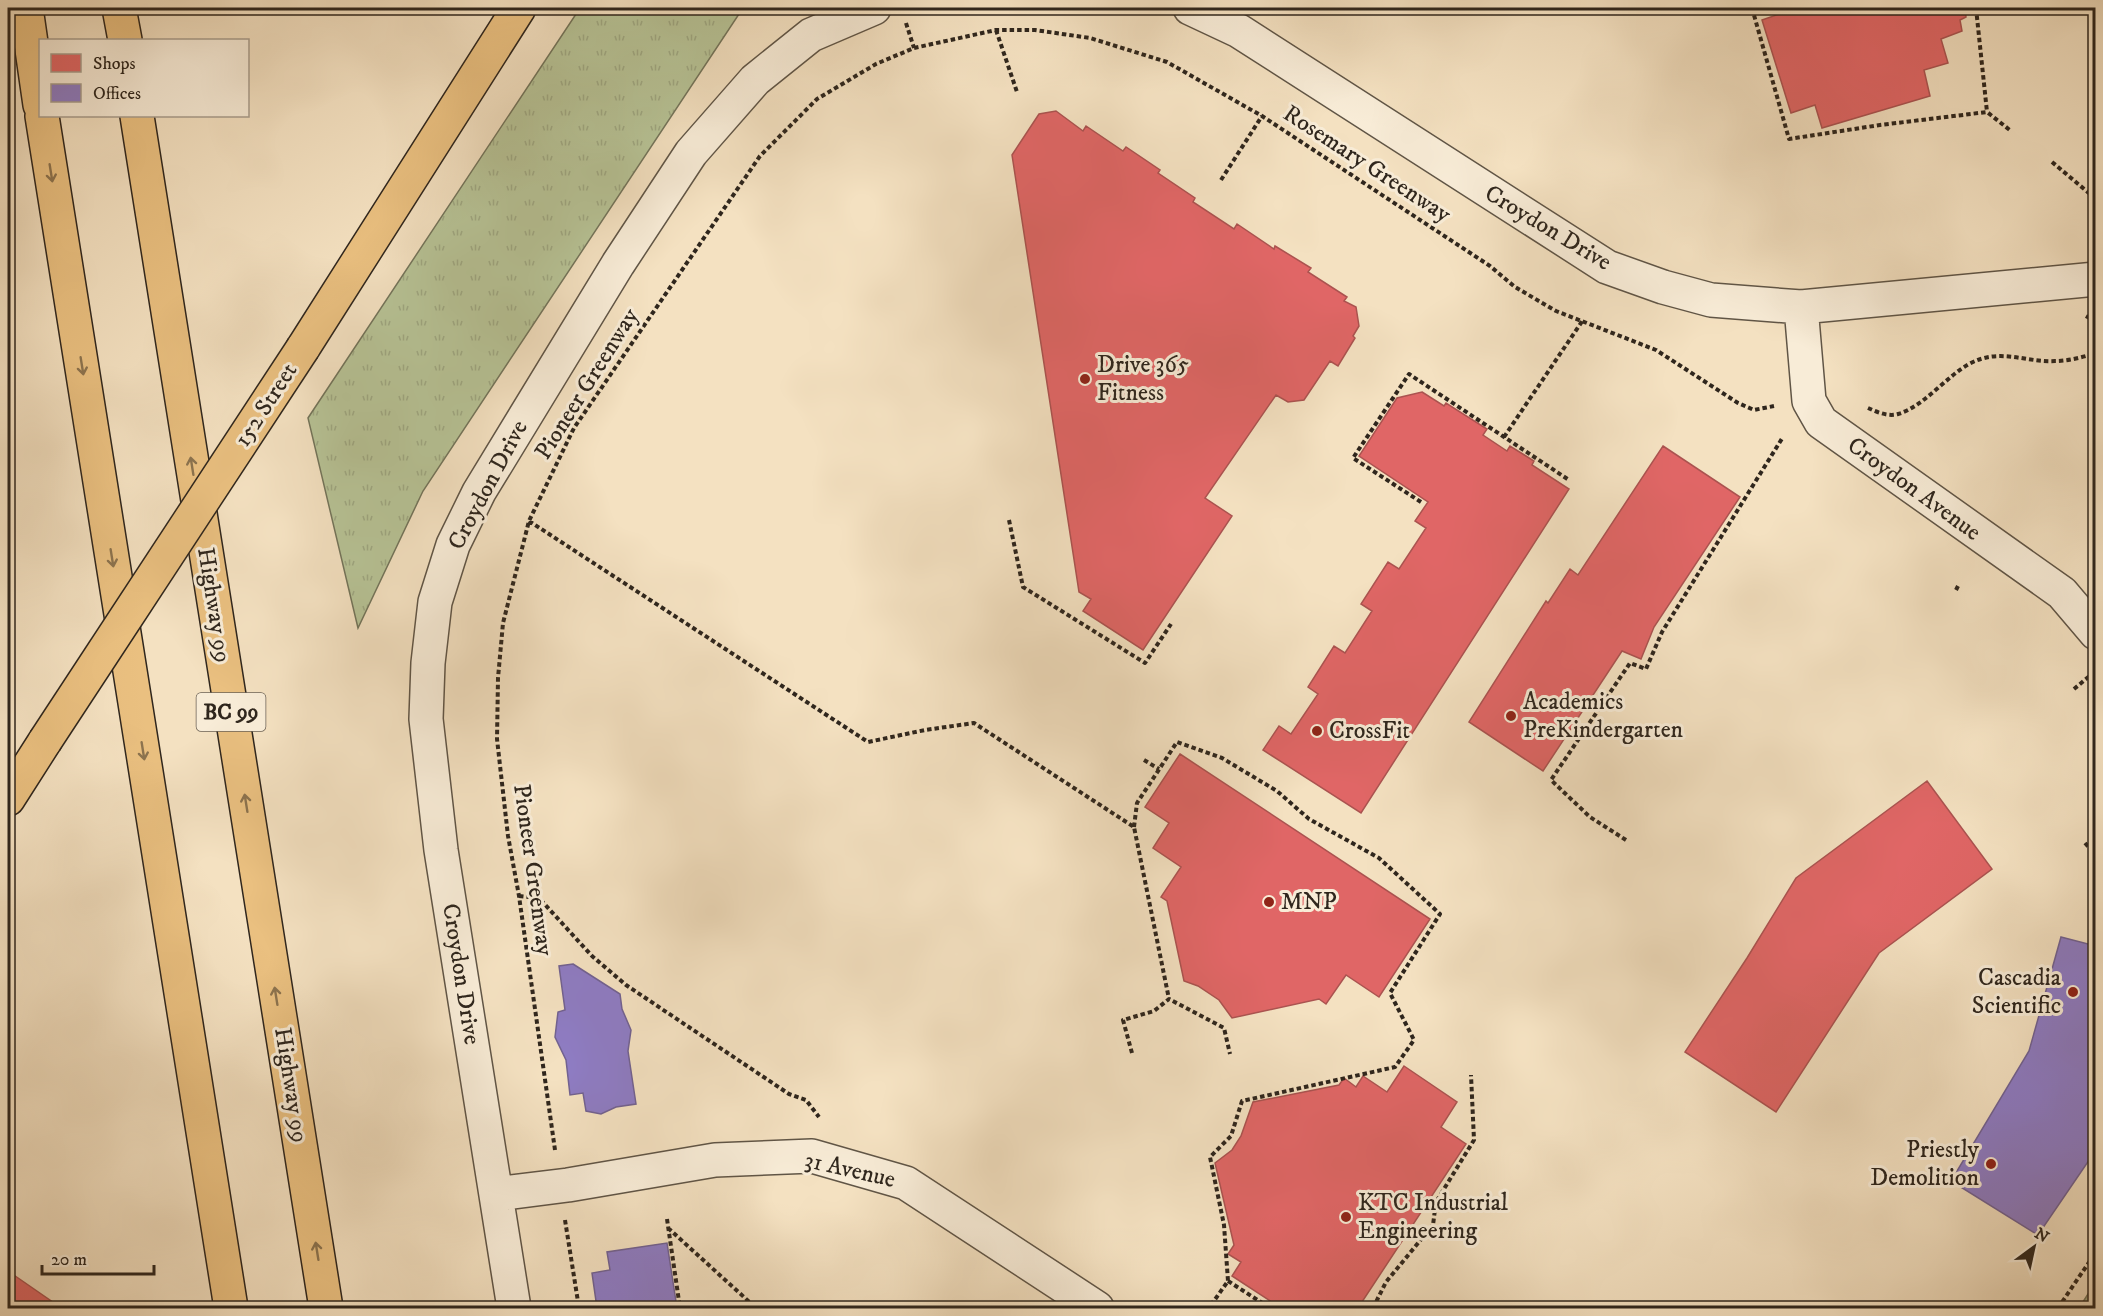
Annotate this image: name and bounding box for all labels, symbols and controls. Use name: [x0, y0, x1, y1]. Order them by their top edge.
legend: [39, 39, 249, 117]
text: Shops: [93, 53, 136, 75]
text: Offices: [93, 83, 141, 105]
street label: Rosemary Greenway: [1277, 99, 1457, 230]
one-way arrow: [46, 163, 57, 183]
street label: Croydon Drive: [1479, 178, 1617, 278]
street label: Pioneer Greenway: [528, 302, 646, 465]
place label: Drive 365 Fitness: [1097, 350, 1189, 408]
one-way arrow: [76, 356, 87, 375]
street label: 152 Street: [228, 357, 304, 453]
marker: Drive 365 Fitness: [1078, 372, 1092, 386]
street label: Croydon Drive: [441, 415, 535, 555]
street label: Croydon Avenue: [1841, 430, 1987, 548]
one-way arrow: [187, 456, 198, 476]
street label: Highway 99: [190, 545, 238, 665]
one-way arrow: [107, 548, 118, 568]
place label: Academics PreKindergarten: [1523, 687, 1684, 745]
road number: BC 99: [196, 693, 266, 731]
marker: Academics PreKindergarten: [1504, 709, 1518, 723]
place label: CrossFit: [1329, 716, 1410, 746]
marker: CrossFit: [1310, 724, 1324, 738]
one-way arrow: [137, 741, 148, 760]
street label: Pioneer Greenway: [506, 782, 560, 958]
one-way arrow: [240, 794, 251, 814]
place label: MNP: [1281, 887, 1337, 917]
marker: MNP: [1262, 895, 1276, 909]
street label: Croydon Drive: [435, 901, 487, 1047]
place label: Cascadia Scientific: [1972, 963, 2062, 1021]
marker: Cascadia Scientific: [2066, 985, 2080, 999]
one-way arrow: [271, 987, 282, 1006]
street label: Highway 99: [267, 1025, 315, 1145]
place label: Priestly Demolition: [1870, 1135, 1980, 1193]
street label: 31 Avenue: [802, 1145, 898, 1195]
marker: Priestly Demolition: [1984, 1157, 1998, 1171]
place label: KTC Industrial Engineering: [1358, 1188, 1509, 1246]
marker: KTC Industrial Engineering: [1339, 1210, 1353, 1224]
north arrow: [2004, 1217, 2064, 1277]
text: N: [2031, 1223, 2053, 1247]
scale bar: [42, 1238, 154, 1276]
one-way arrow: [311, 1241, 322, 1261]
text: 20 m: [51, 1249, 87, 1271]

